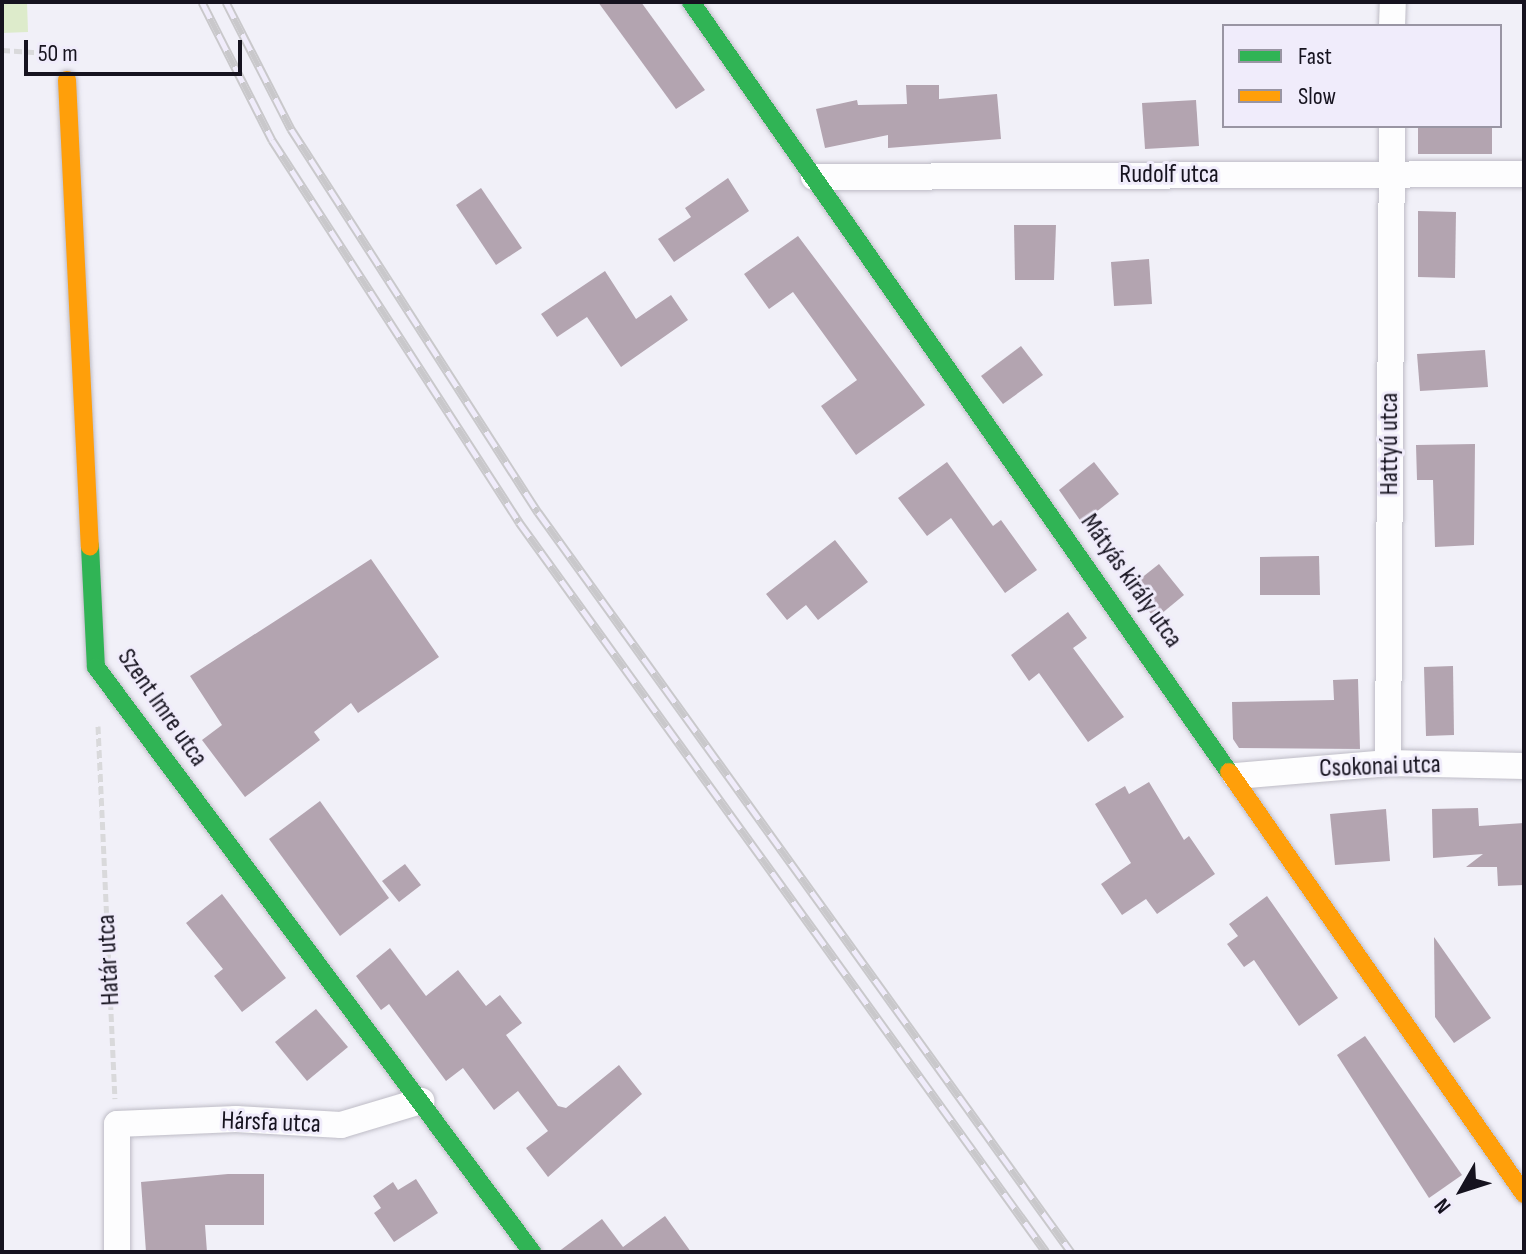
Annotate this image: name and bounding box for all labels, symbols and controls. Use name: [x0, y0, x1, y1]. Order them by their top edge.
scale bar: [28, 24, 246, 74]
legend: [1222, 24, 1502, 128]
text: 50 m: [38, 39, 78, 68]
text: Fast: [1298, 42, 1332, 71]
text: Slow: [1298, 82, 1336, 111]
street label: Rudolf utca: [1119, 159, 1219, 191]
street label: Hattyú utca: [1374, 393, 1406, 495]
street label: Mátyás király utca: [1073, 508, 1189, 654]
street label: Szent Imre utca: [110, 643, 214, 773]
street label: Csokonai utca: [1319, 749, 1441, 785]
street label: Határ utca: [91, 914, 127, 1006]
street label: Hársfa utca: [221, 1106, 321, 1140]
north arrow: [1422, 1150, 1502, 1230]
text: N: [1429, 1192, 1457, 1218]

